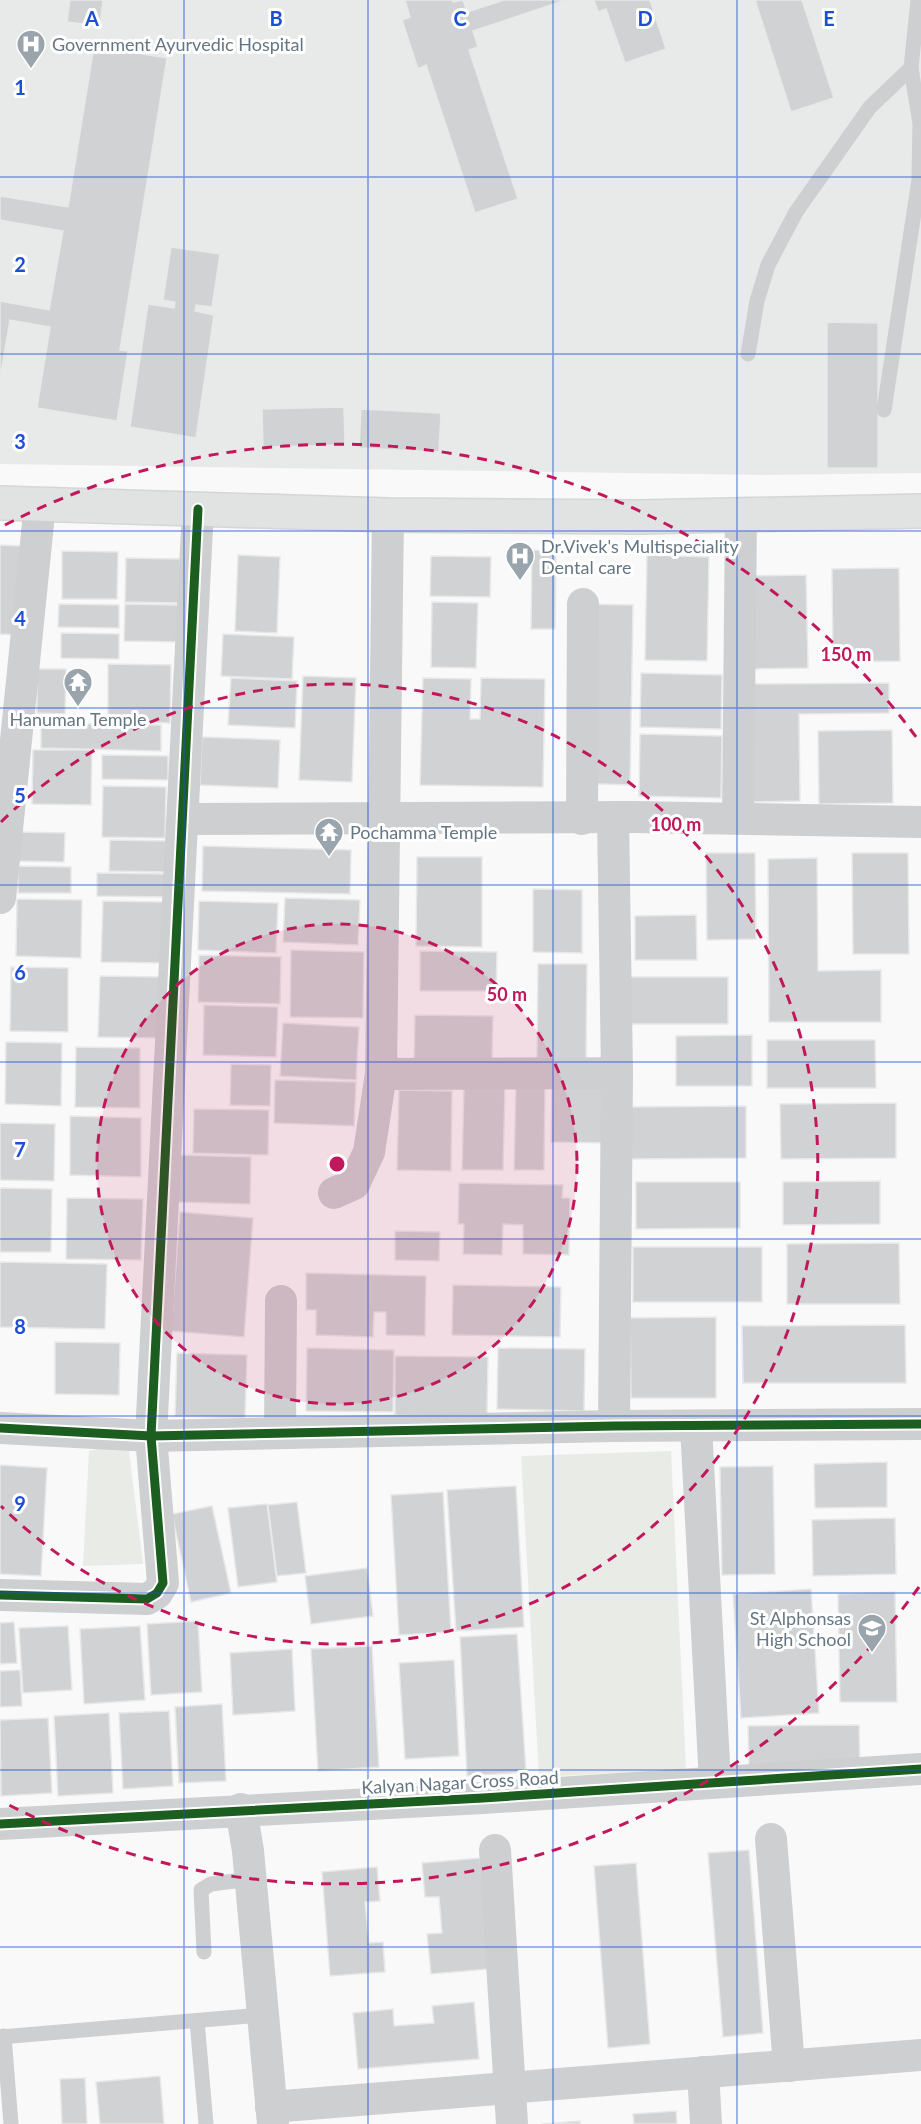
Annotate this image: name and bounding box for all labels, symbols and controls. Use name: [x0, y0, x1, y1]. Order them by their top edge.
text: A: [84, 6, 99, 30]
text: B: [269, 6, 283, 30]
text: C: [453, 6, 467, 30]
text: D: [637, 6, 653, 30]
text: E: [823, 6, 835, 30]
hospital icon: Government Ayurvedic Hospital: [15, 28, 47, 70]
place label: Government Ayurvedic Hospital: [52, 33, 304, 55]
text: 1: [14, 75, 26, 99]
text: 2: [14, 252, 26, 276]
text: 3: [14, 429, 26, 453]
place label: Dr.Vivek's Multispeciality Dental care: [541, 535, 740, 578]
hospital icon: Dr.Vivek's Multispeciality Dental care: [504, 540, 536, 582]
text: 4: [14, 606, 26, 630]
text: 150 m: [821, 643, 871, 665]
temple icon: Hanuman Temple: [62, 666, 94, 708]
place label: Hanuman Temple: [10, 708, 146, 730]
text: 5: [14, 783, 26, 807]
text: 100 m: [651, 813, 701, 835]
temple icon: Pochamma Temple: [313, 816, 345, 858]
place label: Pochamma Temple: [350, 821, 497, 843]
text: 6: [14, 960, 26, 984]
text: 50 m: [487, 983, 527, 1005]
text: 7: [14, 1137, 26, 1161]
centre of rings: [327, 1154, 347, 1174]
text: 8: [14, 1314, 26, 1338]
text: 9: [14, 1491, 26, 1515]
place label: St Alphonsas High School: [750, 1607, 851, 1650]
school or university icon: St Alphonsas High School: [856, 1612, 888, 1654]
street label: Kalyan Nagar Cross Road: [361, 1766, 559, 1798]

